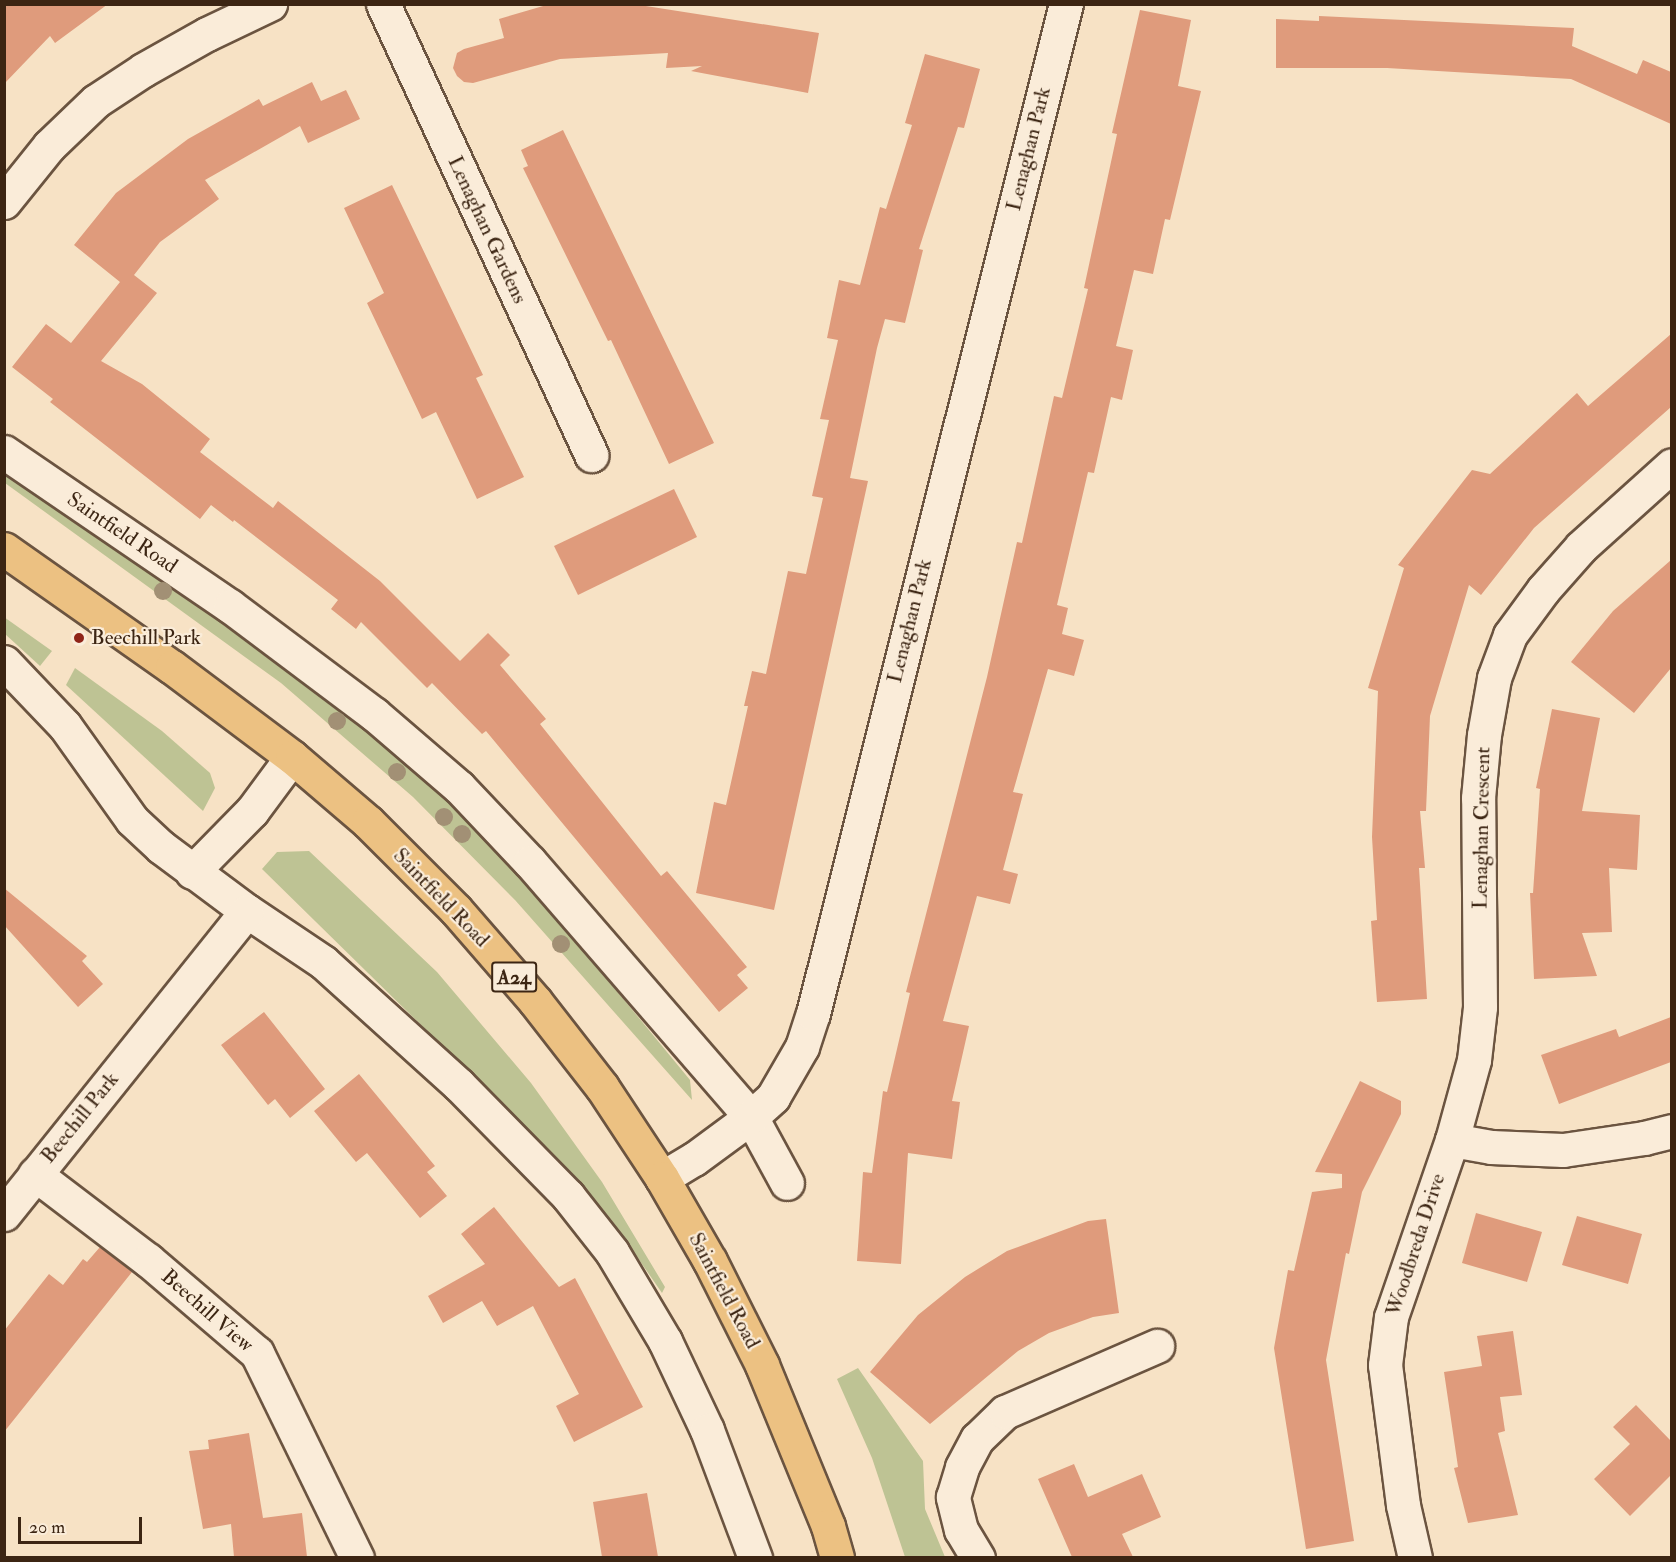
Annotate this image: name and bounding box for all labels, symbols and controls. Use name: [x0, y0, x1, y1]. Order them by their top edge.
street label: Lenaghan Park: [1001, 84, 1057, 214]
street label: Lenaghan Gardens: [442, 152, 532, 308]
street label: Saintfield Road: [62, 487, 182, 579]
street label: Lenaghan Park: [882, 556, 938, 686]
place label: Beechill Park: [91, 625, 201, 651]
marker: Beechill Park: [72, 631, 86, 645]
street label: Lenaghan Crescent: [1468, 747, 1496, 909]
street label: Saintfield Road: [388, 843, 494, 953]
road number: A24: [490, 960, 538, 994]
street label: Beechill Park: [36, 1067, 124, 1169]
street label: Woodbreda Drive: [1381, 1171, 1451, 1319]
street label: Saintfield Road: [683, 1229, 765, 1353]
street label: Beechill View: [156, 1264, 258, 1358]
scale bar: [21, 1505, 146, 1543]
text: 20 m: [29, 1516, 65, 1539]

